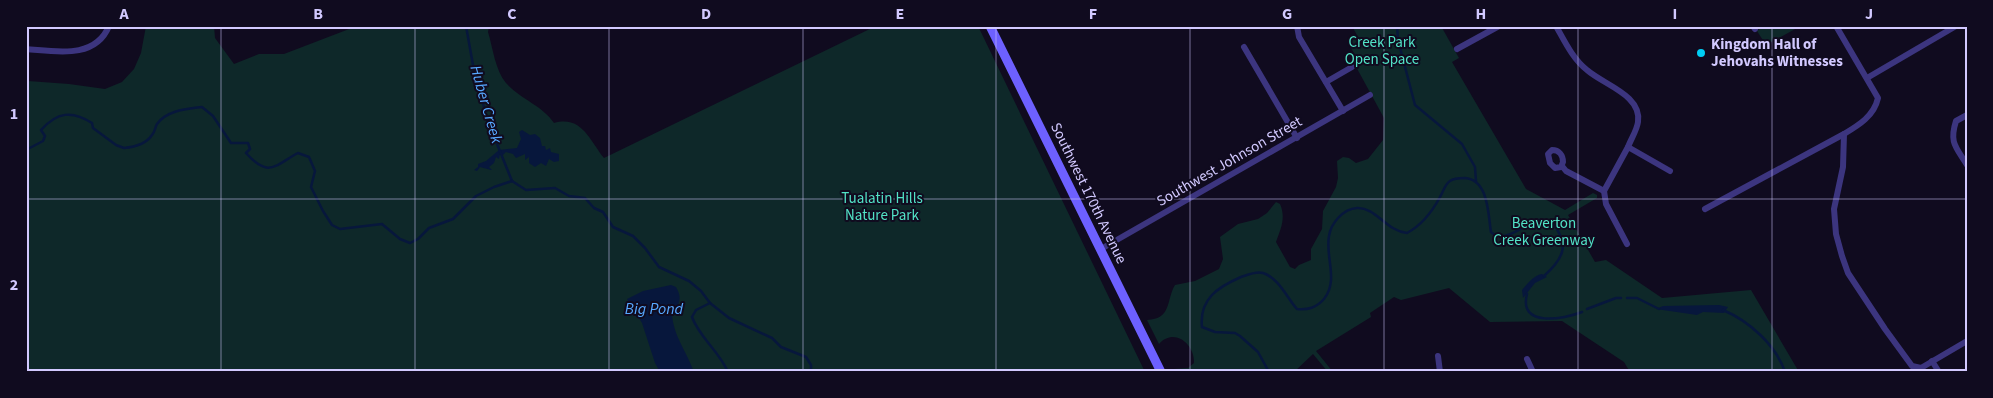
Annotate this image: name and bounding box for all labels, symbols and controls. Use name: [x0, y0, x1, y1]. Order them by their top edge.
text: A: [118, 3, 129, 25]
text: B: [313, 3, 323, 25]
text: C: [507, 3, 517, 25]
text: D: [701, 3, 711, 25]
text: E: [896, 3, 904, 25]
text: F: [1089, 3, 1097, 25]
text: G: [1282, 3, 1292, 25]
text: H: [1476, 3, 1486, 25]
text: I: [1673, 3, 1677, 25]
text: J: [1865, 3, 1873, 25]
park label: Creek Park Open Space: [1345, 32, 1419, 70]
place label: Kingdom Hall of Jehovahs Witnesses: [1711, 34, 1843, 72]
marker: Kingdom Hall of Jehovahs Witnesses: [1695, 47, 1707, 59]
water label: Huber Creek: [464, 63, 508, 146]
text: 1: [10, 103, 18, 125]
street label: Southwest Johnson Street: [1153, 111, 1306, 212]
street label: Southwest 170th Avenue: [1045, 119, 1132, 267]
park label: Tualatin Hills Nature Park: [841, 188, 923, 226]
park label: Beaverton Creek Greenway: [1493, 213, 1595, 251]
text: 2: [10, 274, 18, 296]
water label: Big Pond: [625, 298, 684, 320]

